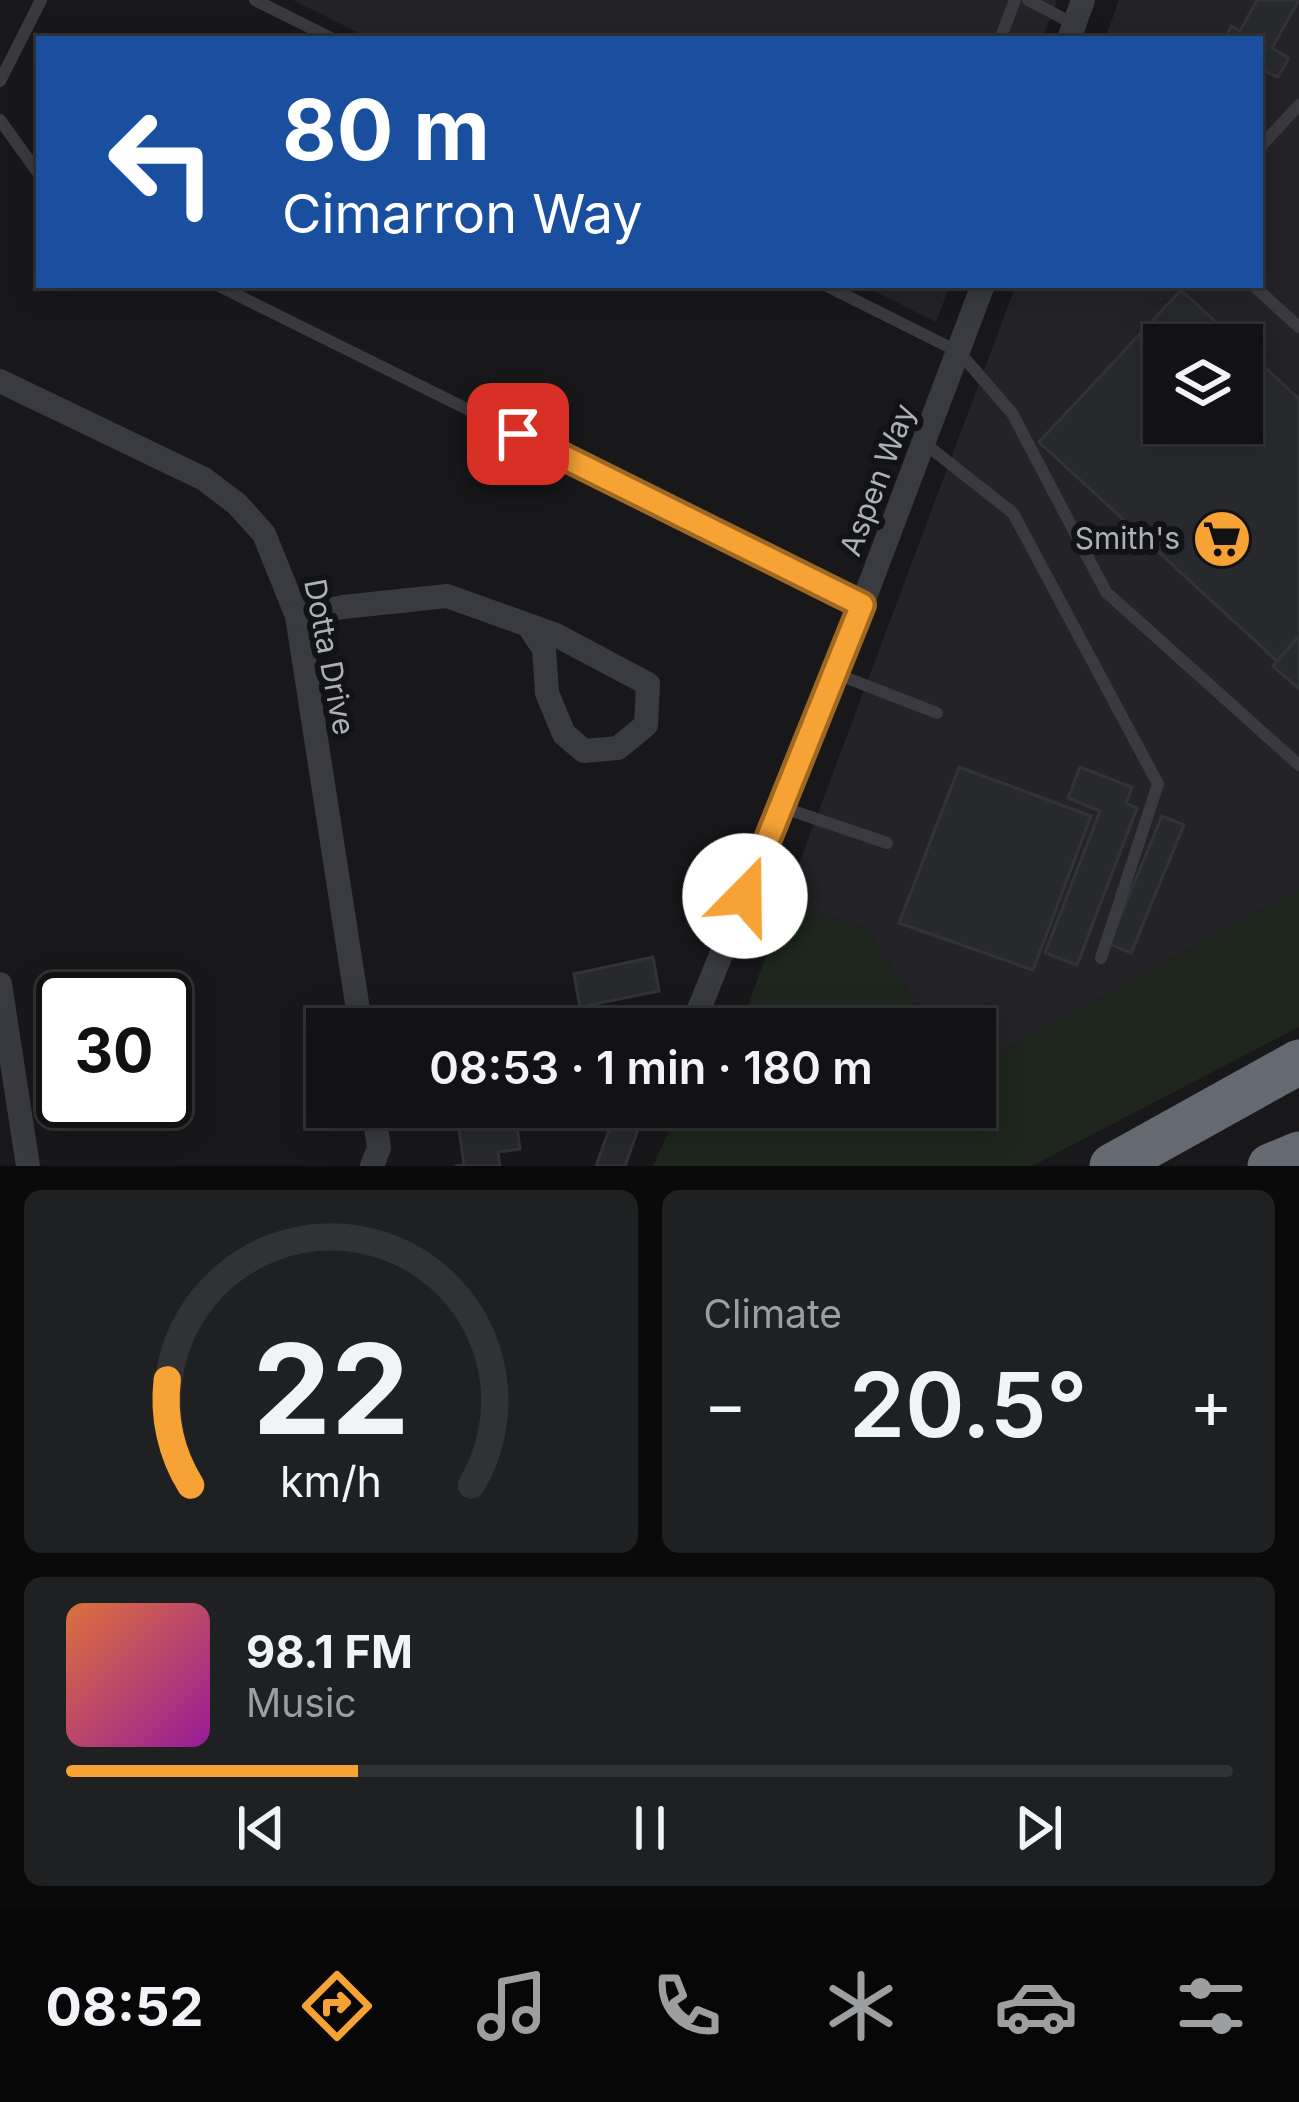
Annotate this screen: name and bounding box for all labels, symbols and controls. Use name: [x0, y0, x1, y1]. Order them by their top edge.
text: 80 m: [282, 79, 490, 180]
icon: left: [84, 84, 240, 240]
text: Cimarron Way: [282, 181, 643, 246]
map controls: [1143, 324, 1263, 444]
button: layers: [1143, 324, 1263, 444]
pin: [467, 383, 569, 485]
street label: Aspen Way: [832, 398, 923, 561]
icon: arrive: [485, 401, 551, 467]
supermarket icon: Smith's: [1191, 508, 1253, 570]
place label: Smith's: [1075, 520, 1180, 556]
street label: Dotta Drive: [297, 576, 363, 738]
position arrow: [682, 833, 808, 959]
speed limit sign: 30: [36, 972, 192, 1128]
text: 08:53 · 1 min · 180 m: [429, 1040, 873, 1095]
text: Climate: [704, 1290, 842, 1337]
text: 22: [252, 1313, 409, 1464]
text: 20.5°: [849, 1350, 1087, 1459]
text: −: [704, 1364, 747, 1444]
text: +: [1189, 1364, 1233, 1444]
text: km/h: [280, 1454, 382, 1506]
text: 98.1 FM: [246, 1624, 413, 1679]
text: Music: [246, 1679, 357, 1726]
icon: previous: [228, 1795, 294, 1861]
icon: pause: [617, 1795, 683, 1861]
icon: next: [1006, 1795, 1072, 1861]
icon: directions: [295, 1964, 379, 2048]
icon: music: [470, 1964, 554, 2048]
icon: phone: [645, 1964, 729, 2048]
icon: climate: [819, 1964, 903, 2048]
icon: car: [994, 1964, 1078, 2048]
icon: filters: [1169, 1964, 1253, 2048]
text: 08:52: [45, 1974, 204, 2039]

